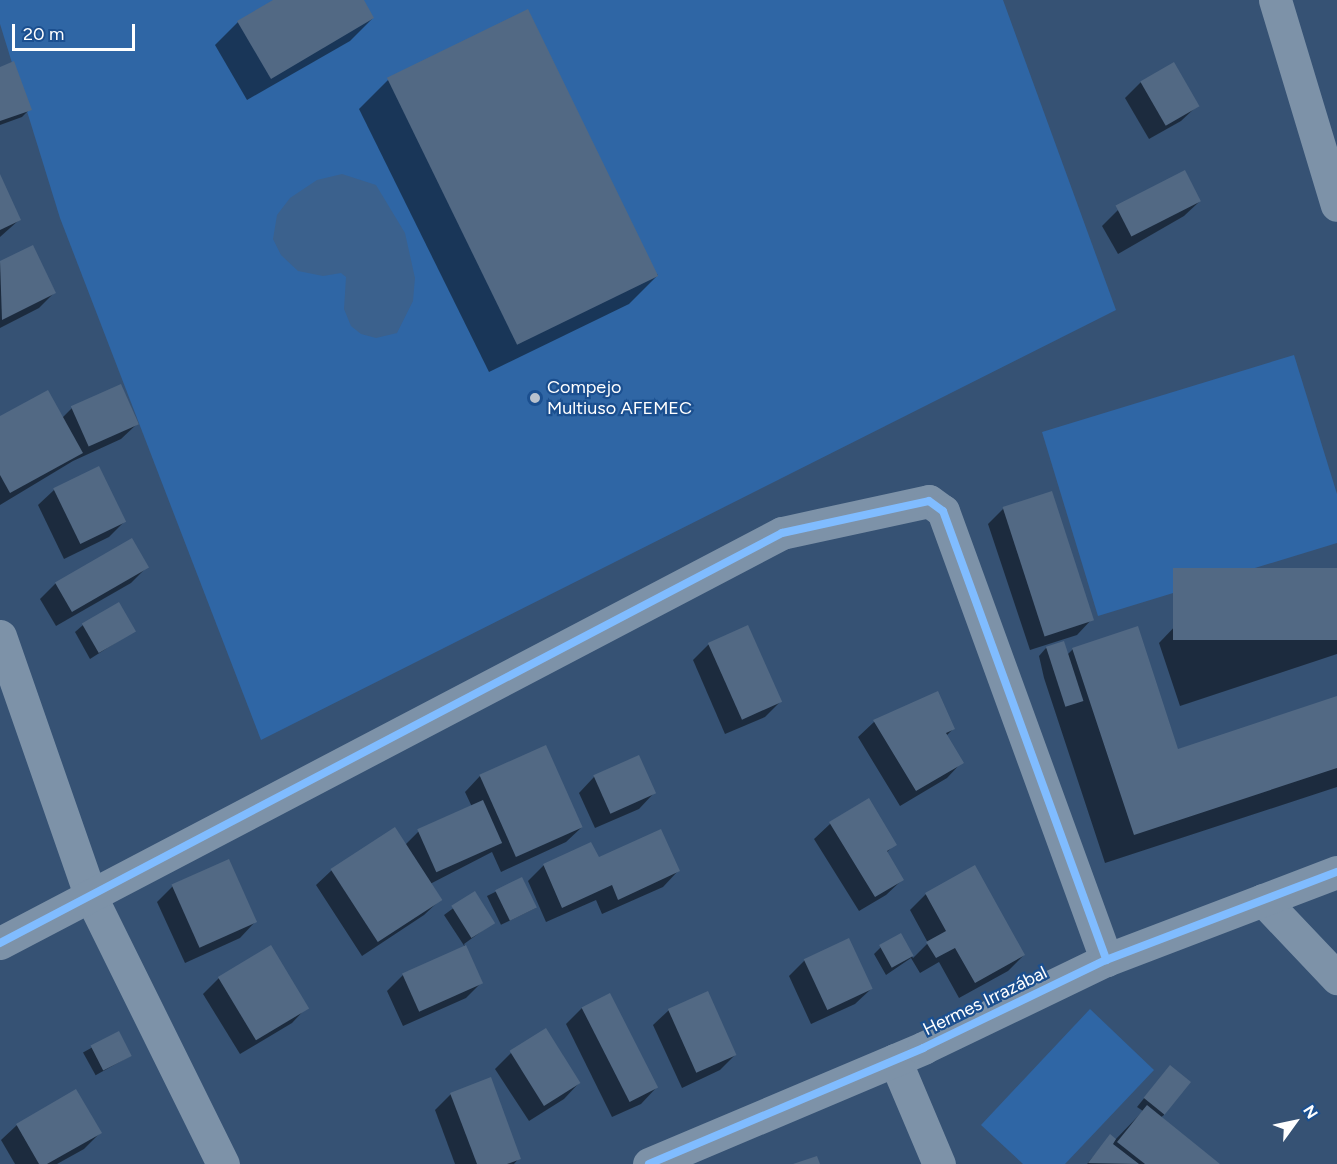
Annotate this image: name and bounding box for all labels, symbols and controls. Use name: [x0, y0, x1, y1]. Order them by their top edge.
scale bar: [15, 12, 138, 50]
text: 20 m: [23, 23, 64, 45]
place label: Compejo Multiuso AFEMEC: [547, 377, 692, 420]
marker: Compejo Multiuso AFEMEC: [528, 391, 542, 405]
street label: Hermes Irrazábal: [919, 962, 1051, 1040]
north arrow: [1265, 1092, 1325, 1152]
text: N: [1299, 1102, 1322, 1122]

